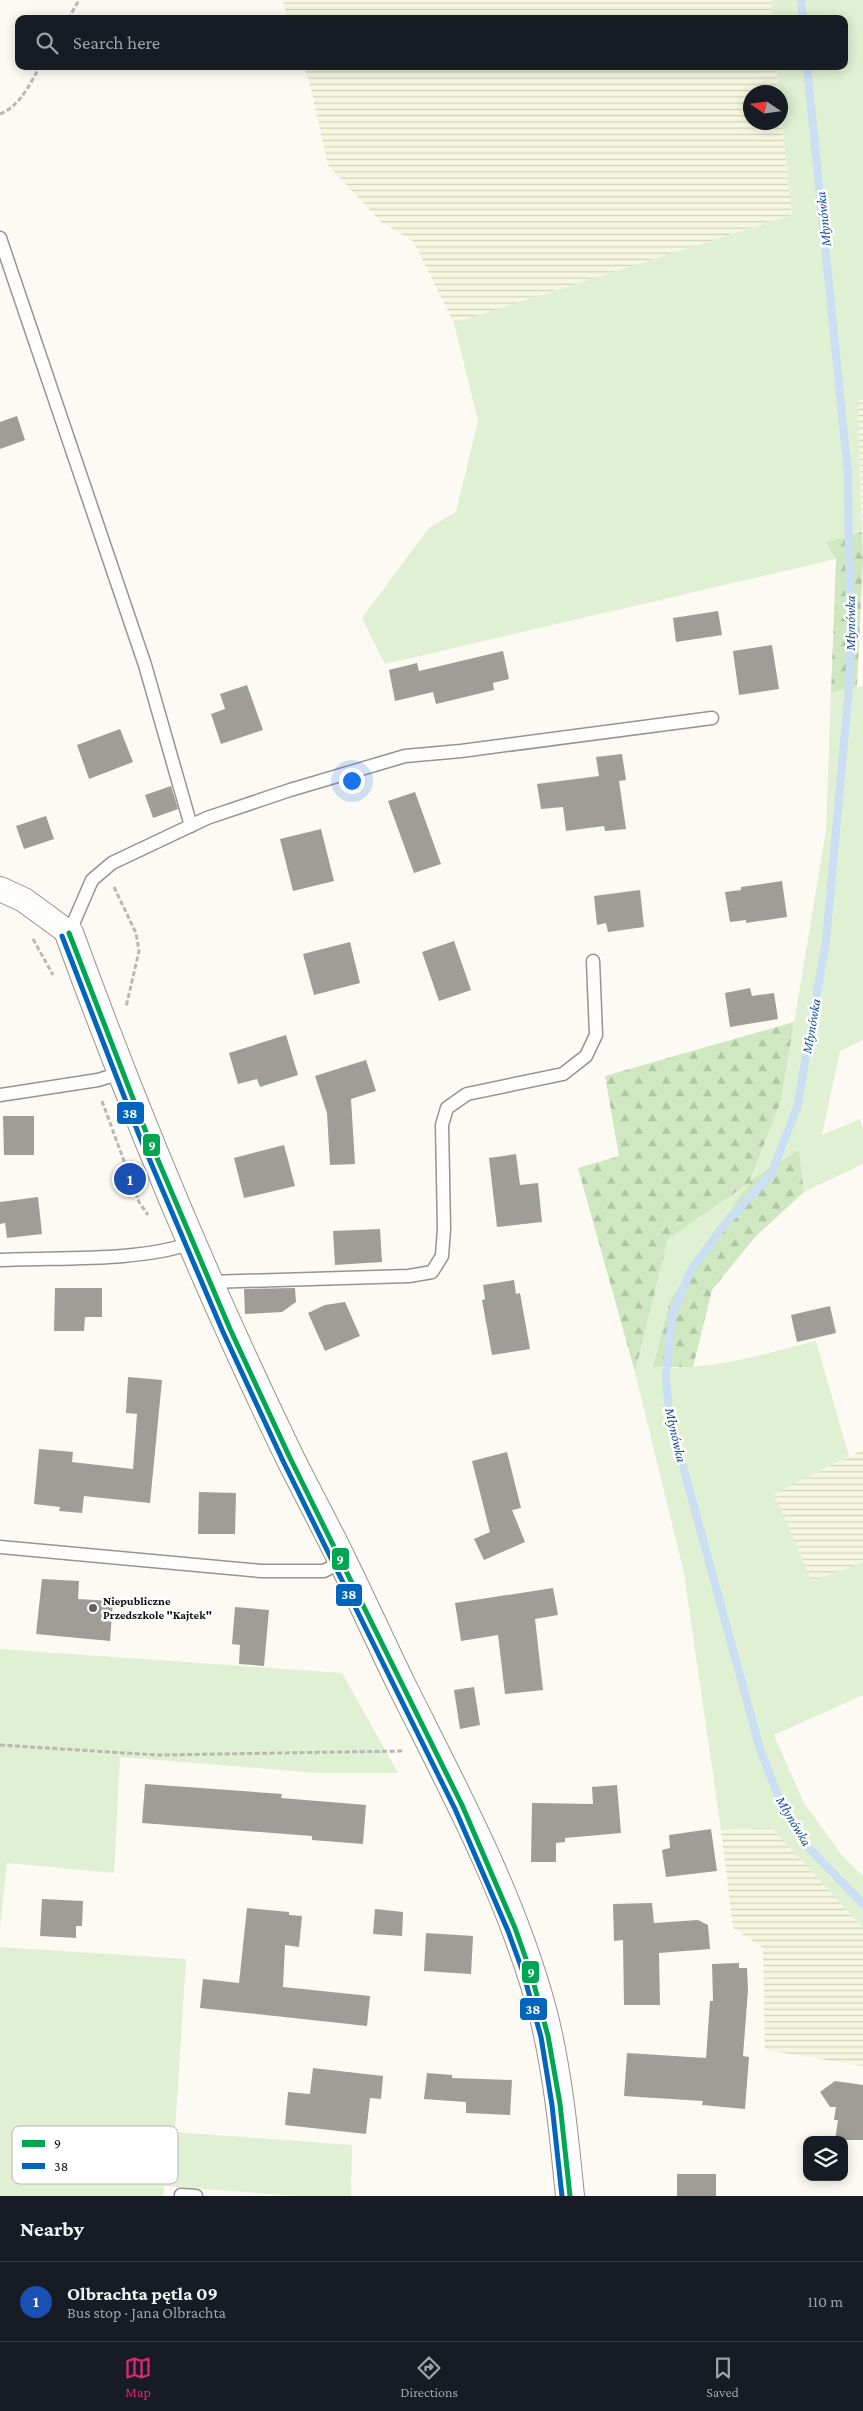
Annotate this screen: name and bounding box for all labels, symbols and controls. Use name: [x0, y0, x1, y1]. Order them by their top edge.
search box: [15, 15, 848, 70]
icon: search: [33, 29, 61, 57]
text: Search here: [73, 32, 160, 53]
north arrow: [743, 85, 788, 130]
water label: Młynówka: [812, 190, 834, 248]
water label: Młynówka: [842, 595, 858, 652]
your location: [339, 768, 365, 794]
water label: Młynówka: [798, 997, 824, 1056]
line badge: 38: [116, 1101, 145, 1125]
text: 38: [123, 1105, 137, 1121]
line badge: 9: [142, 1133, 161, 1157]
text: 9: [148, 1137, 156, 1153]
pin: 1: [114, 1160, 146, 1198]
water label: Młynówka: [662, 1405, 690, 1464]
line badge: 9: [331, 1547, 350, 1571]
text: 9: [336, 1551, 344, 1567]
line badge: 38: [335, 1583, 363, 1607]
text: 38: [342, 1586, 356, 1602]
place label: Niepubliczne Przedszkole "Kajtek": [103, 1594, 212, 1622]
marker: Niepubliczne Przedszkole "Kajtek": [87, 1602, 99, 1614]
water label: Młynówka: [772, 1792, 815, 1849]
line badge: 9: [521, 1960, 540, 1984]
text: 9: [527, 1964, 535, 1980]
line badge: 38: [519, 1997, 548, 2021]
text: 38: [526, 2001, 540, 2017]
legend: [12, 2126, 178, 2184]
text: 9: [54, 2135, 61, 2151]
map controls: [803, 2136, 848, 2181]
button: layers: [803, 2136, 848, 2181]
text: 38: [54, 2158, 68, 2174]
text: Nearby: [20, 2217, 84, 2241]
text: Olbrachta pętla 09: [67, 2283, 218, 2304]
text: 1: [33, 2293, 39, 2310]
text: 110 m: [807, 2293, 843, 2310]
text: Bus stop · Jana Olbrachta: [67, 2304, 226, 2321]
tab: Map: [124, 2354, 152, 2400]
tab: Directions: [400, 2354, 458, 2400]
tab: Saved: [706, 2354, 739, 2400]

